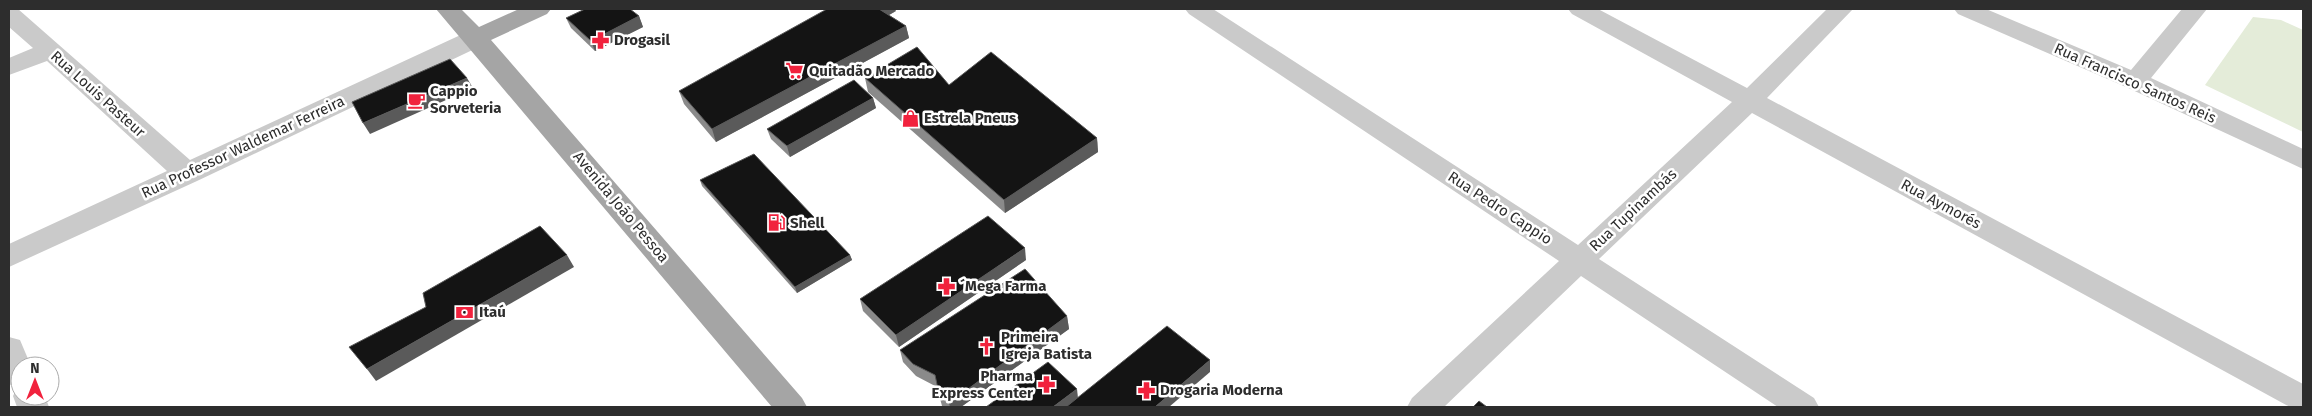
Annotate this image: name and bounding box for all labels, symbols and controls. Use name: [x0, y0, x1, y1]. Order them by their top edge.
pharmacy icon: Drogasil: [590, 30, 610, 50]
place label: Drogasil: [614, 31, 671, 49]
street label: Rua Francisco Santos Reis: [2051, 39, 2219, 127]
street label: Rua Louis Pasteur: [47, 47, 149, 141]
supermarket icon: Quitadão Mercado: [785, 61, 805, 81]
place label: Quitadão Mercado: [809, 62, 934, 80]
place label: Cappio Sorveteria: [430, 82, 501, 117]
cafe icon: Cappio Sorveteria: [406, 90, 426, 110]
street label: Rua Professor Waldemar Ferreira: [139, 92, 347, 202]
shop icon: Estrela Pneus: [900, 108, 920, 128]
place label: Estrela Pneus: [924, 109, 1016, 127]
street label: Avenida João Pessoa: [569, 148, 673, 266]
street label: Rua Tupinambás: [1586, 165, 1680, 255]
street label: Rua Pedro Cappio: [1445, 168, 1555, 248]
street label: Rua Aymorés: [1898, 175, 1984, 233]
fuel station icon: Shell: [766, 213, 786, 233]
place label: Shell: [790, 214, 825, 232]
pharmacy icon: ´Mega Farma: [936, 276, 956, 296]
place label: ´Mega Farma: [960, 277, 1046, 295]
bank icon: Itaú: [455, 302, 475, 322]
place label: Itaú: [479, 303, 506, 321]
place label: Primeira Igreja Batista: [1001, 328, 1092, 363]
church icon: Primeira Igreja Batista: [977, 336, 997, 356]
north arrow: [10, 356, 60, 406]
text: N: [30, 360, 40, 377]
place label: Pharma Express Center: [932, 367, 1034, 402]
pharmacy icon: Pharma Express Center: [1037, 375, 1057, 395]
pharmacy icon: Drogaria Moderna: [1136, 380, 1156, 400]
place label: Drogaria Moderna: [1160, 381, 1283, 399]

